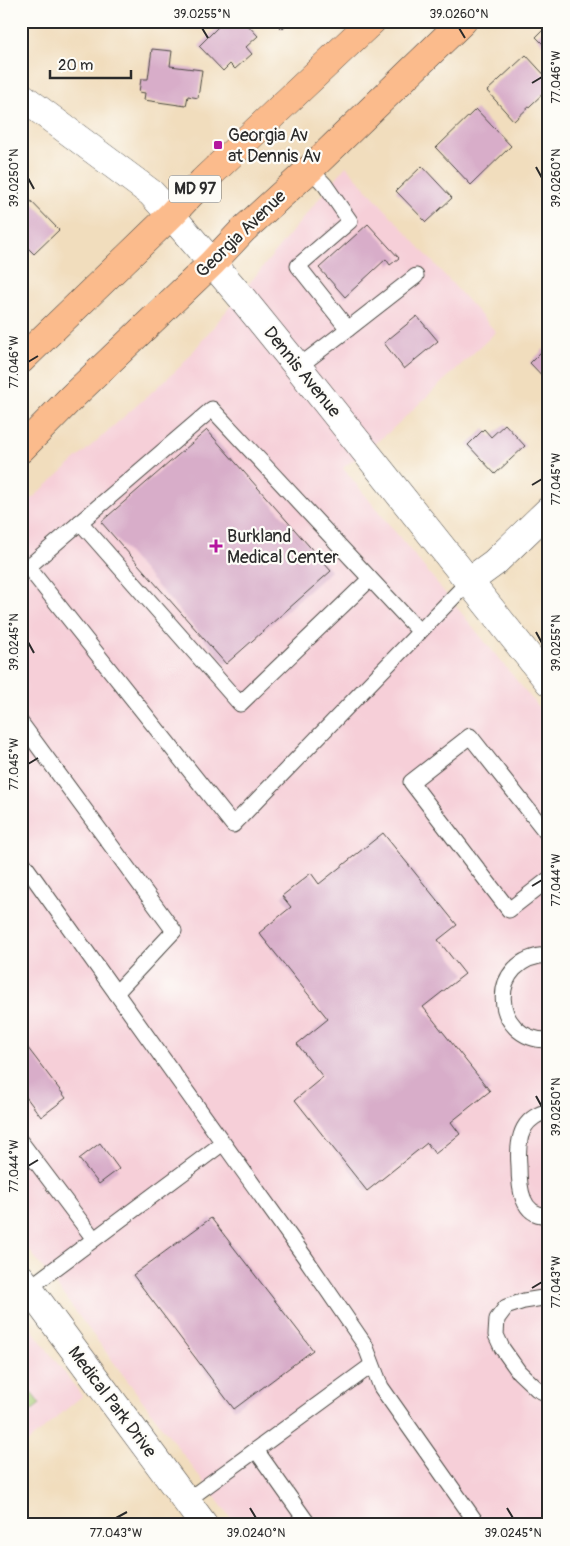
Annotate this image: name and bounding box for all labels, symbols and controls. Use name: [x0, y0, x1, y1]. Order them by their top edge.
text: 39.0255°N: [174, 7, 230, 22]
text: 39.0260°N: [430, 7, 488, 22]
scale bar: [50, 48, 131, 80]
text: 77.046°W: [549, 51, 564, 103]
text: 20 m: [58, 56, 93, 75]
place label: Georgia Av at Dennis Av: [228, 124, 321, 168]
marker: Georgia Av at Dennis Av: [212, 139, 224, 151]
text: 39.0250°N: [7, 149, 22, 207]
text: 39.0260°N: [549, 149, 564, 207]
road number: MD 97: [169, 175, 221, 202]
street label: Georgia Avenue: [191, 185, 291, 283]
street label: Dennis Avenue: [258, 322, 346, 422]
text: 77.046°W: [7, 336, 22, 388]
text: 77.045°W: [549, 453, 564, 505]
place label: Burkland Medical Center: [227, 525, 339, 569]
marker: Burkland Medical Center: [209, 539, 223, 553]
text: 39.0245°N: [7, 613, 22, 671]
text: 39.0255°N: [549, 615, 564, 671]
text: 77.045°W: [7, 738, 22, 790]
text: 77.044°W: [549, 854, 564, 906]
text: 39.0250°N: [549, 1078, 564, 1136]
text: 77.044°W: [7, 1140, 22, 1192]
text: 77.043°W: [549, 1256, 564, 1308]
street label: Medical Park Drive: [63, 1342, 161, 1462]
text: 77.043°W: [90, 1526, 142, 1541]
text: 39.0240°N: [227, 1526, 285, 1541]
text: 39.0245°N: [484, 1526, 542, 1541]

